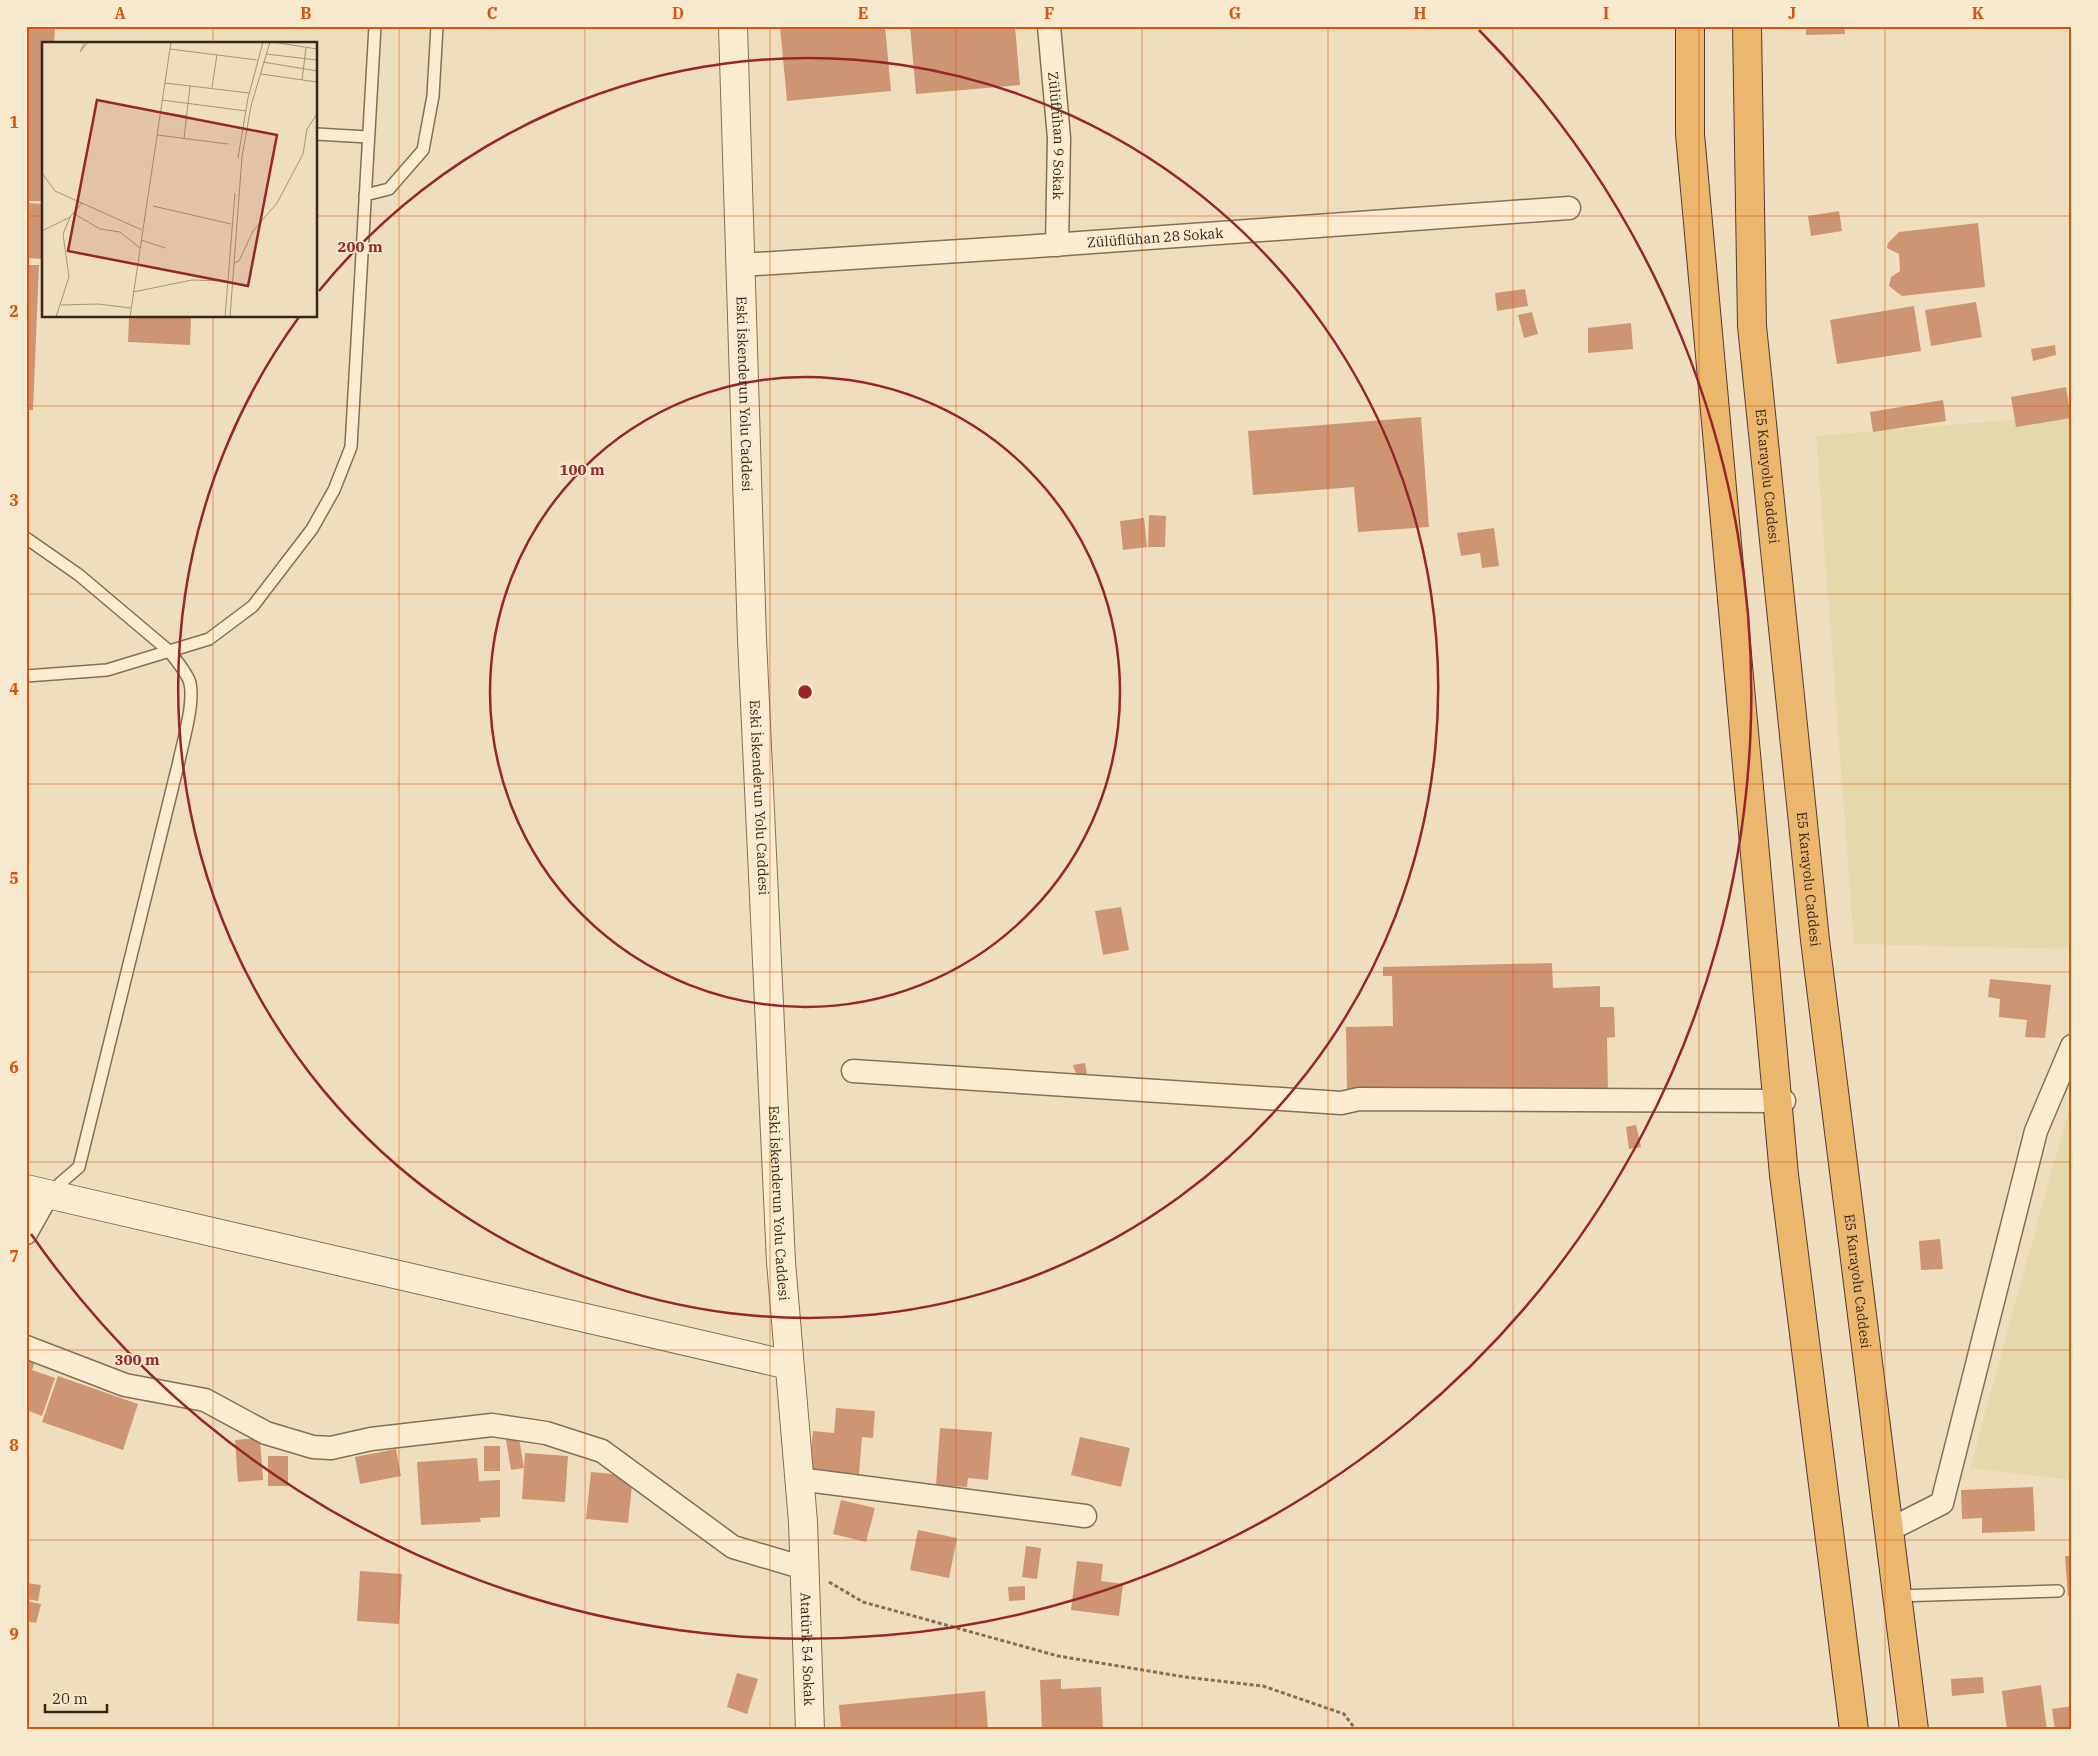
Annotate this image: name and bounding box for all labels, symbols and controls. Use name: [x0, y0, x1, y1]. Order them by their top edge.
text: A: [114, 3, 126, 23]
text: B: [300, 3, 312, 23]
text: C: [487, 3, 497, 23]
text: D: [672, 3, 684, 23]
text: E: [858, 3, 868, 23]
text: F: [1044, 3, 1054, 23]
text: G: [1229, 3, 1241, 23]
text: H: [1414, 3, 1427, 23]
text: I: [1603, 3, 1609, 23]
text: J: [1788, 3, 1796, 23]
text: K: [1972, 3, 1985, 23]
inset map: [42, 42, 318, 318]
street label: Zülüflühan 9 Sokak: [1044, 71, 1068, 201]
text: 1: [9, 112, 19, 132]
street label: Zülüflühan 28 Sokak: [1086, 224, 1225, 251]
text: 200 m: [337, 237, 383, 256]
street label: Eski İskenderun Yolu Caddesi: [732, 296, 756, 492]
text: 2: [9, 301, 19, 321]
street label: E5 Karayolu Caddesi: [1752, 408, 1783, 544]
text: 100 m: [559, 460, 605, 479]
text: 3: [9, 490, 19, 510]
text: 4: [9, 679, 19, 699]
centre of rings: [796, 683, 814, 701]
street label: Eski İskenderun Yolu Caddesi: [746, 699, 773, 896]
street label: E5 Karayolu Caddesi: [1793, 811, 1825, 948]
text: 5: [9, 868, 19, 888]
text: 6: [9, 1057, 19, 1077]
street label: Eski İskenderun Yolu Caddesi: [765, 1105, 793, 1301]
street label: E5 Karayolu Caddesi: [1840, 1213, 1875, 1349]
text: 7: [9, 1246, 19, 1266]
text: 300 m: [114, 1350, 160, 1369]
text: 8: [9, 1435, 19, 1455]
street label: Atatürk 54 Sokak: [796, 1592, 818, 1707]
text: 9: [9, 1624, 19, 1644]
scale bar: [45, 1681, 108, 1713]
text: 20 m: [52, 1689, 88, 1708]

